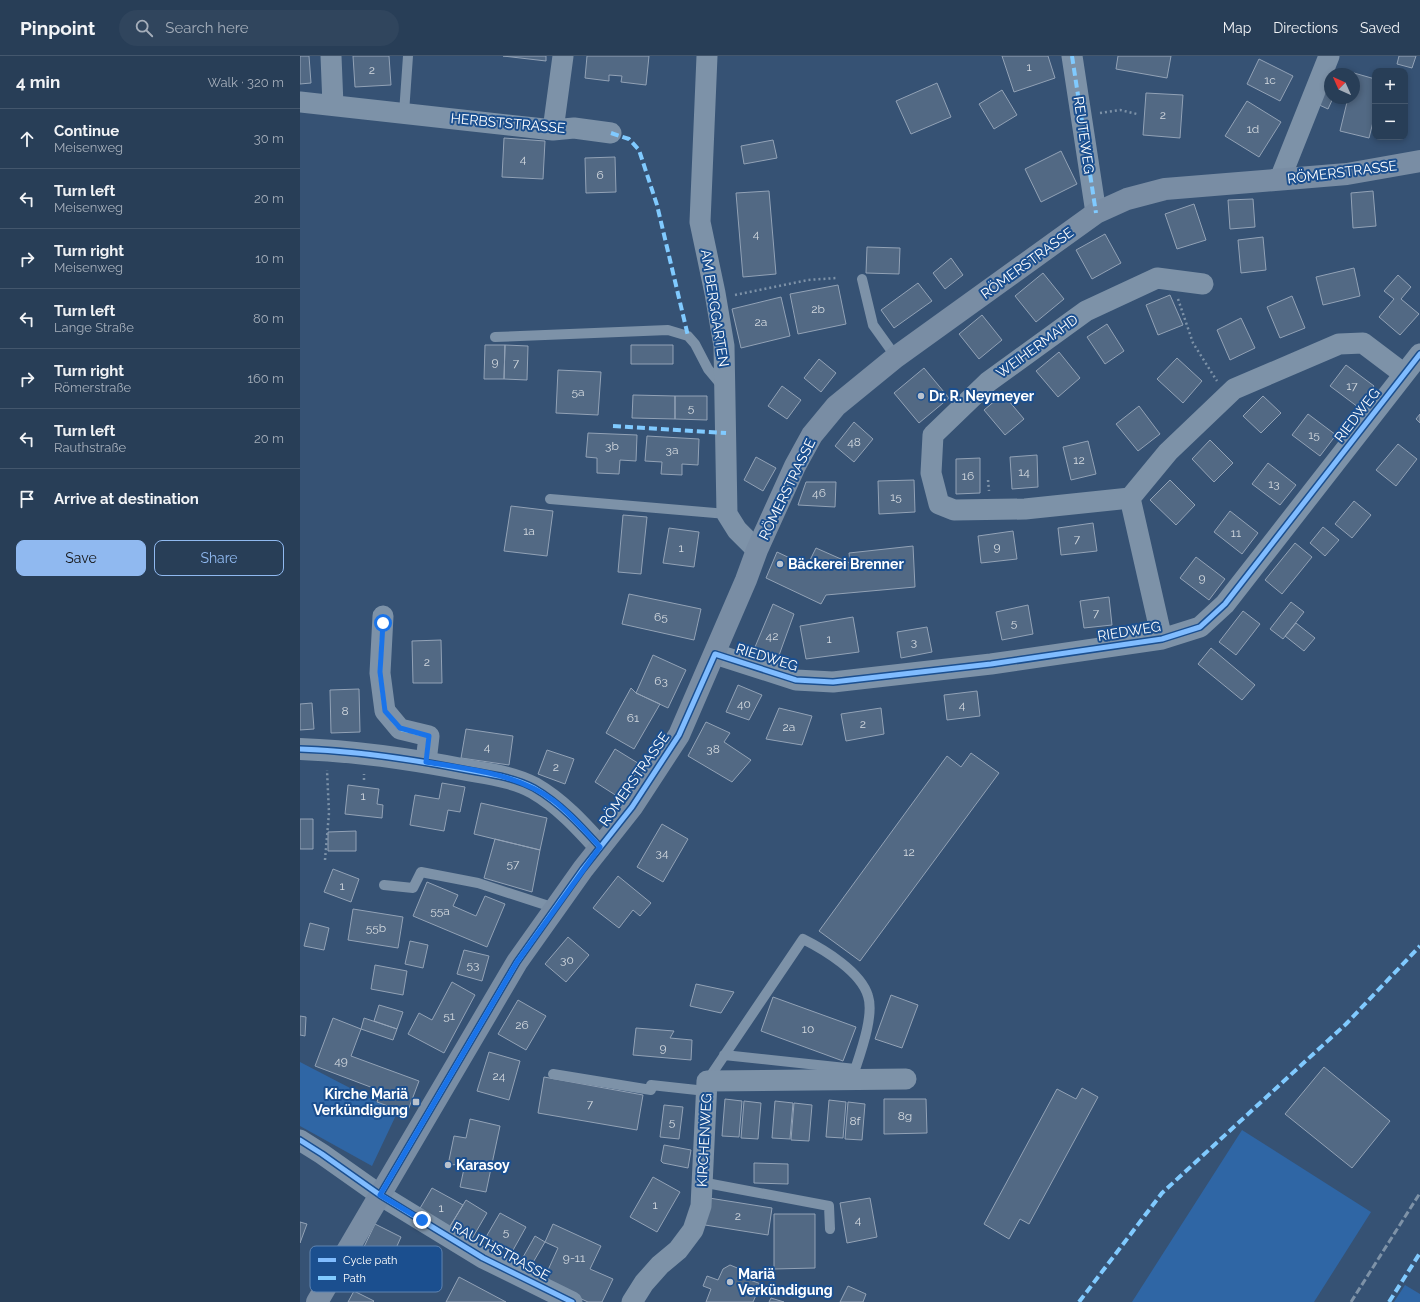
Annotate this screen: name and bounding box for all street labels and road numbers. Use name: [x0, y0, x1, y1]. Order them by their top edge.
street label: REUTEWEG: [1071, 95, 1097, 175]
street label: HERBSTSTRASSE: [450, 110, 566, 136]
street label: RÖMERSTRASSE: [1286, 155, 1398, 187]
street label: RÖMERSTRASSE: [976, 222, 1076, 302]
street label: AM BERGGARTEN: [698, 248, 732, 368]
street label: WEIHERMAHD: [993, 311, 1081, 381]
street label: RIEDWEG: [1331, 385, 1383, 445]
street label: RÖMERSTRASSE: [754, 435, 818, 542]
street label: RIEDWEG: [1096, 618, 1162, 644]
street label: RIEDWEG: [734, 640, 800, 674]
street label: RÖMERSTRASSE: [594, 728, 672, 829]
street label: KIRCHENWEG: [694, 1093, 714, 1187]
street label: RAUTHSTRASSE: [449, 1218, 553, 1284]

